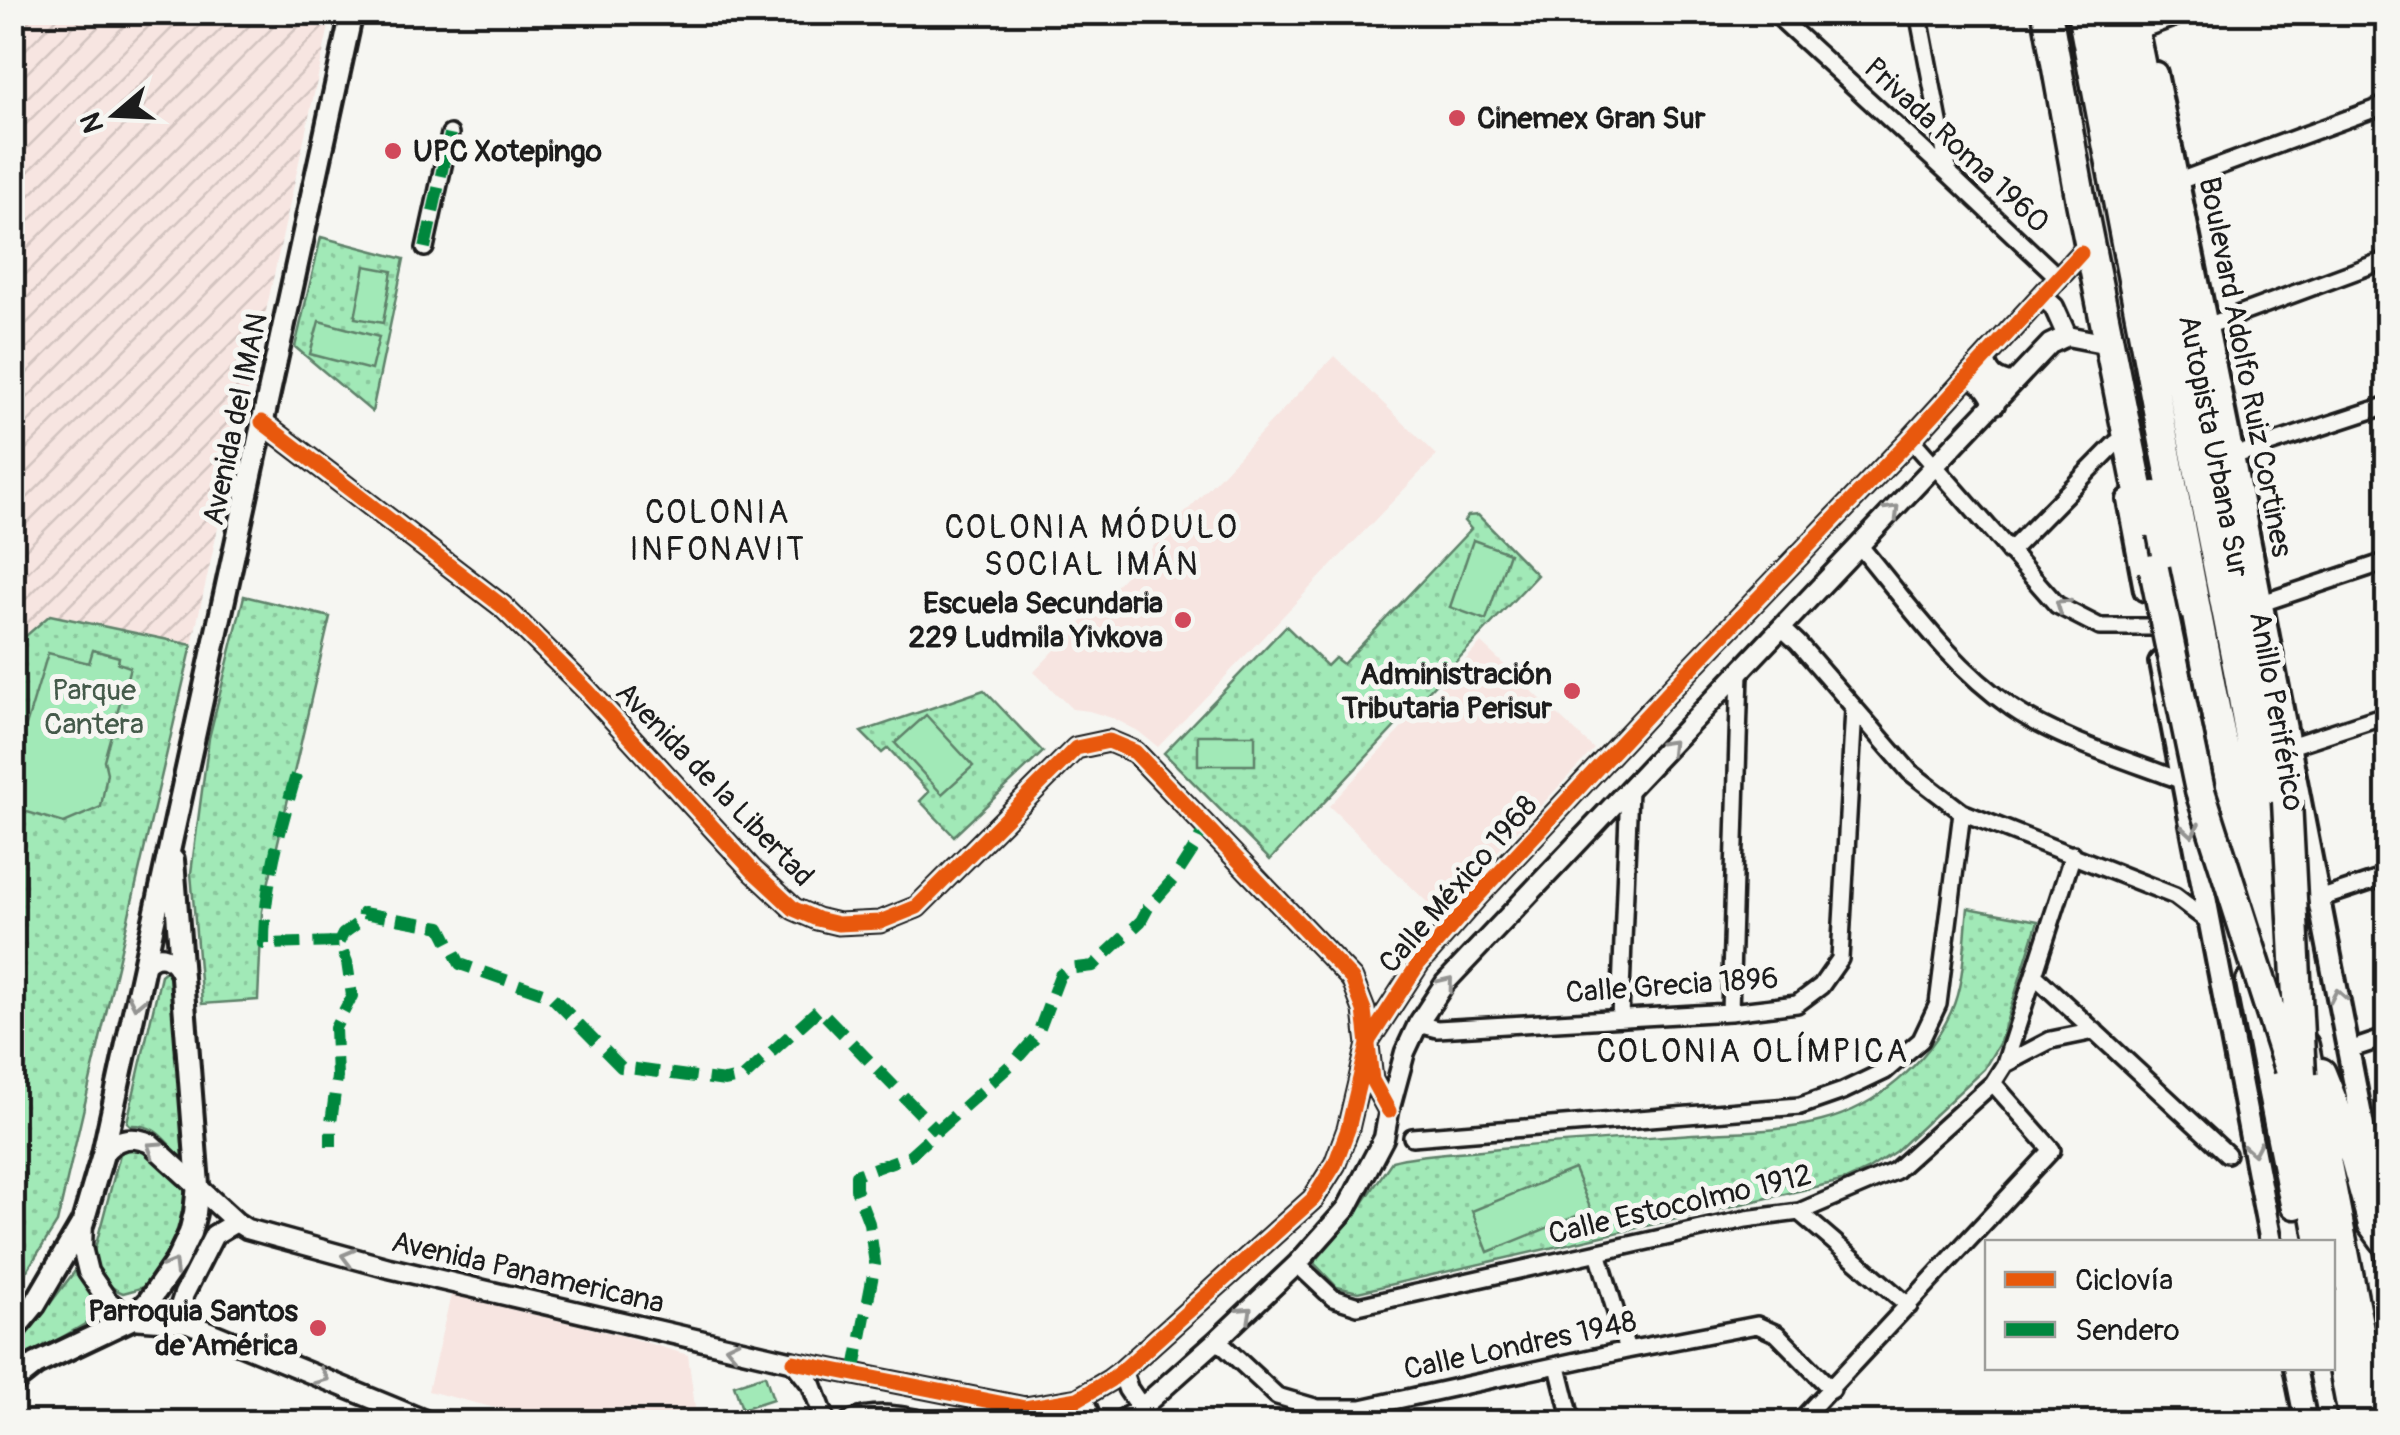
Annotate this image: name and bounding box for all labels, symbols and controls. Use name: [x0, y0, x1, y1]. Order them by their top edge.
street label: Privada Roma 1960: [1856, 50, 2057, 241]
north arrow: [65, 65, 165, 165]
place label: Cinemex Gran Sur: [1477, 100, 1706, 137]
marker: Cinemex Gran Sur: [1446, 107, 1468, 129]
text: N: [73, 108, 112, 137]
place label: UPC Xotepingo: [413, 133, 602, 170]
marker: UPC Xotepingo: [382, 140, 404, 162]
street label: Boulevard Adolfo Ruiz Cortines: [2190, 174, 2301, 560]
street label: Avenida del IMAN: [195, 310, 276, 529]
street label: Autopista Urbana Sur: [2170, 312, 2257, 581]
district label: COLONIA INFONAVIT: [630, 493, 806, 570]
one-way arrow: [1881, 504, 1899, 522]
district label: COLONIA MÓDULO SOCIAL IMÁN: [945, 506, 1239, 585]
place label: Escuela Secundaria 229 Ludmila Yivkova: [909, 585, 1163, 656]
one-way arrow: [2055, 599, 2073, 617]
marker: Escuela Secundaria 229 Ludmila Yivkova: [1172, 609, 1194, 631]
street label: Anillo Periférico: [2241, 609, 2312, 814]
place label: Administración Tributaria Perisur: [1341, 656, 1552, 727]
park label: Parque Cantera: [44, 672, 144, 743]
street label: Avenida de la Libertad: [608, 674, 822, 894]
marker: Administración Tributaria Perisur: [1561, 680, 1583, 702]
one-way arrow: [1657, 740, 1675, 758]
street label: Calle México 1968: [1371, 788, 1546, 981]
one-way arrow: [2180, 822, 2201, 838]
street label: Calle Grecia 1896: [1564, 960, 1780, 1011]
one-way arrow: [1435, 977, 1453, 995]
one-way arrow: [2328, 988, 2349, 1004]
one-way arrow: [127, 993, 148, 1010]
district label: COLONIA OLÍMPICA: [1596, 1031, 1910, 1072]
one-way arrow: [2241, 1140, 2262, 1157]
one-way arrow: [146, 1141, 164, 1160]
street label: Calle Estocolmo 1912: [1545, 1156, 1815, 1253]
street label: Avenida Panamericana: [388, 1223, 668, 1322]
legend: [1985, 1240, 2335, 1370]
one-way arrow: [340, 1248, 357, 1269]
one-way arrow: [160, 1259, 179, 1277]
text: Ciclovía: [2075, 1262, 2173, 1299]
place label: Parroquia Santos de América: [88, 1293, 299, 1364]
street label: Calle Londres 1948: [1400, 1303, 1640, 1388]
one-way arrow: [1234, 1307, 1252, 1325]
text: Sendero: [2075, 1312, 2180, 1349]
marker: Parroquia Santos de América: [307, 1317, 329, 1339]
one-way arrow: [724, 1339, 741, 1360]
one-way arrow: [313, 1366, 330, 1386]

